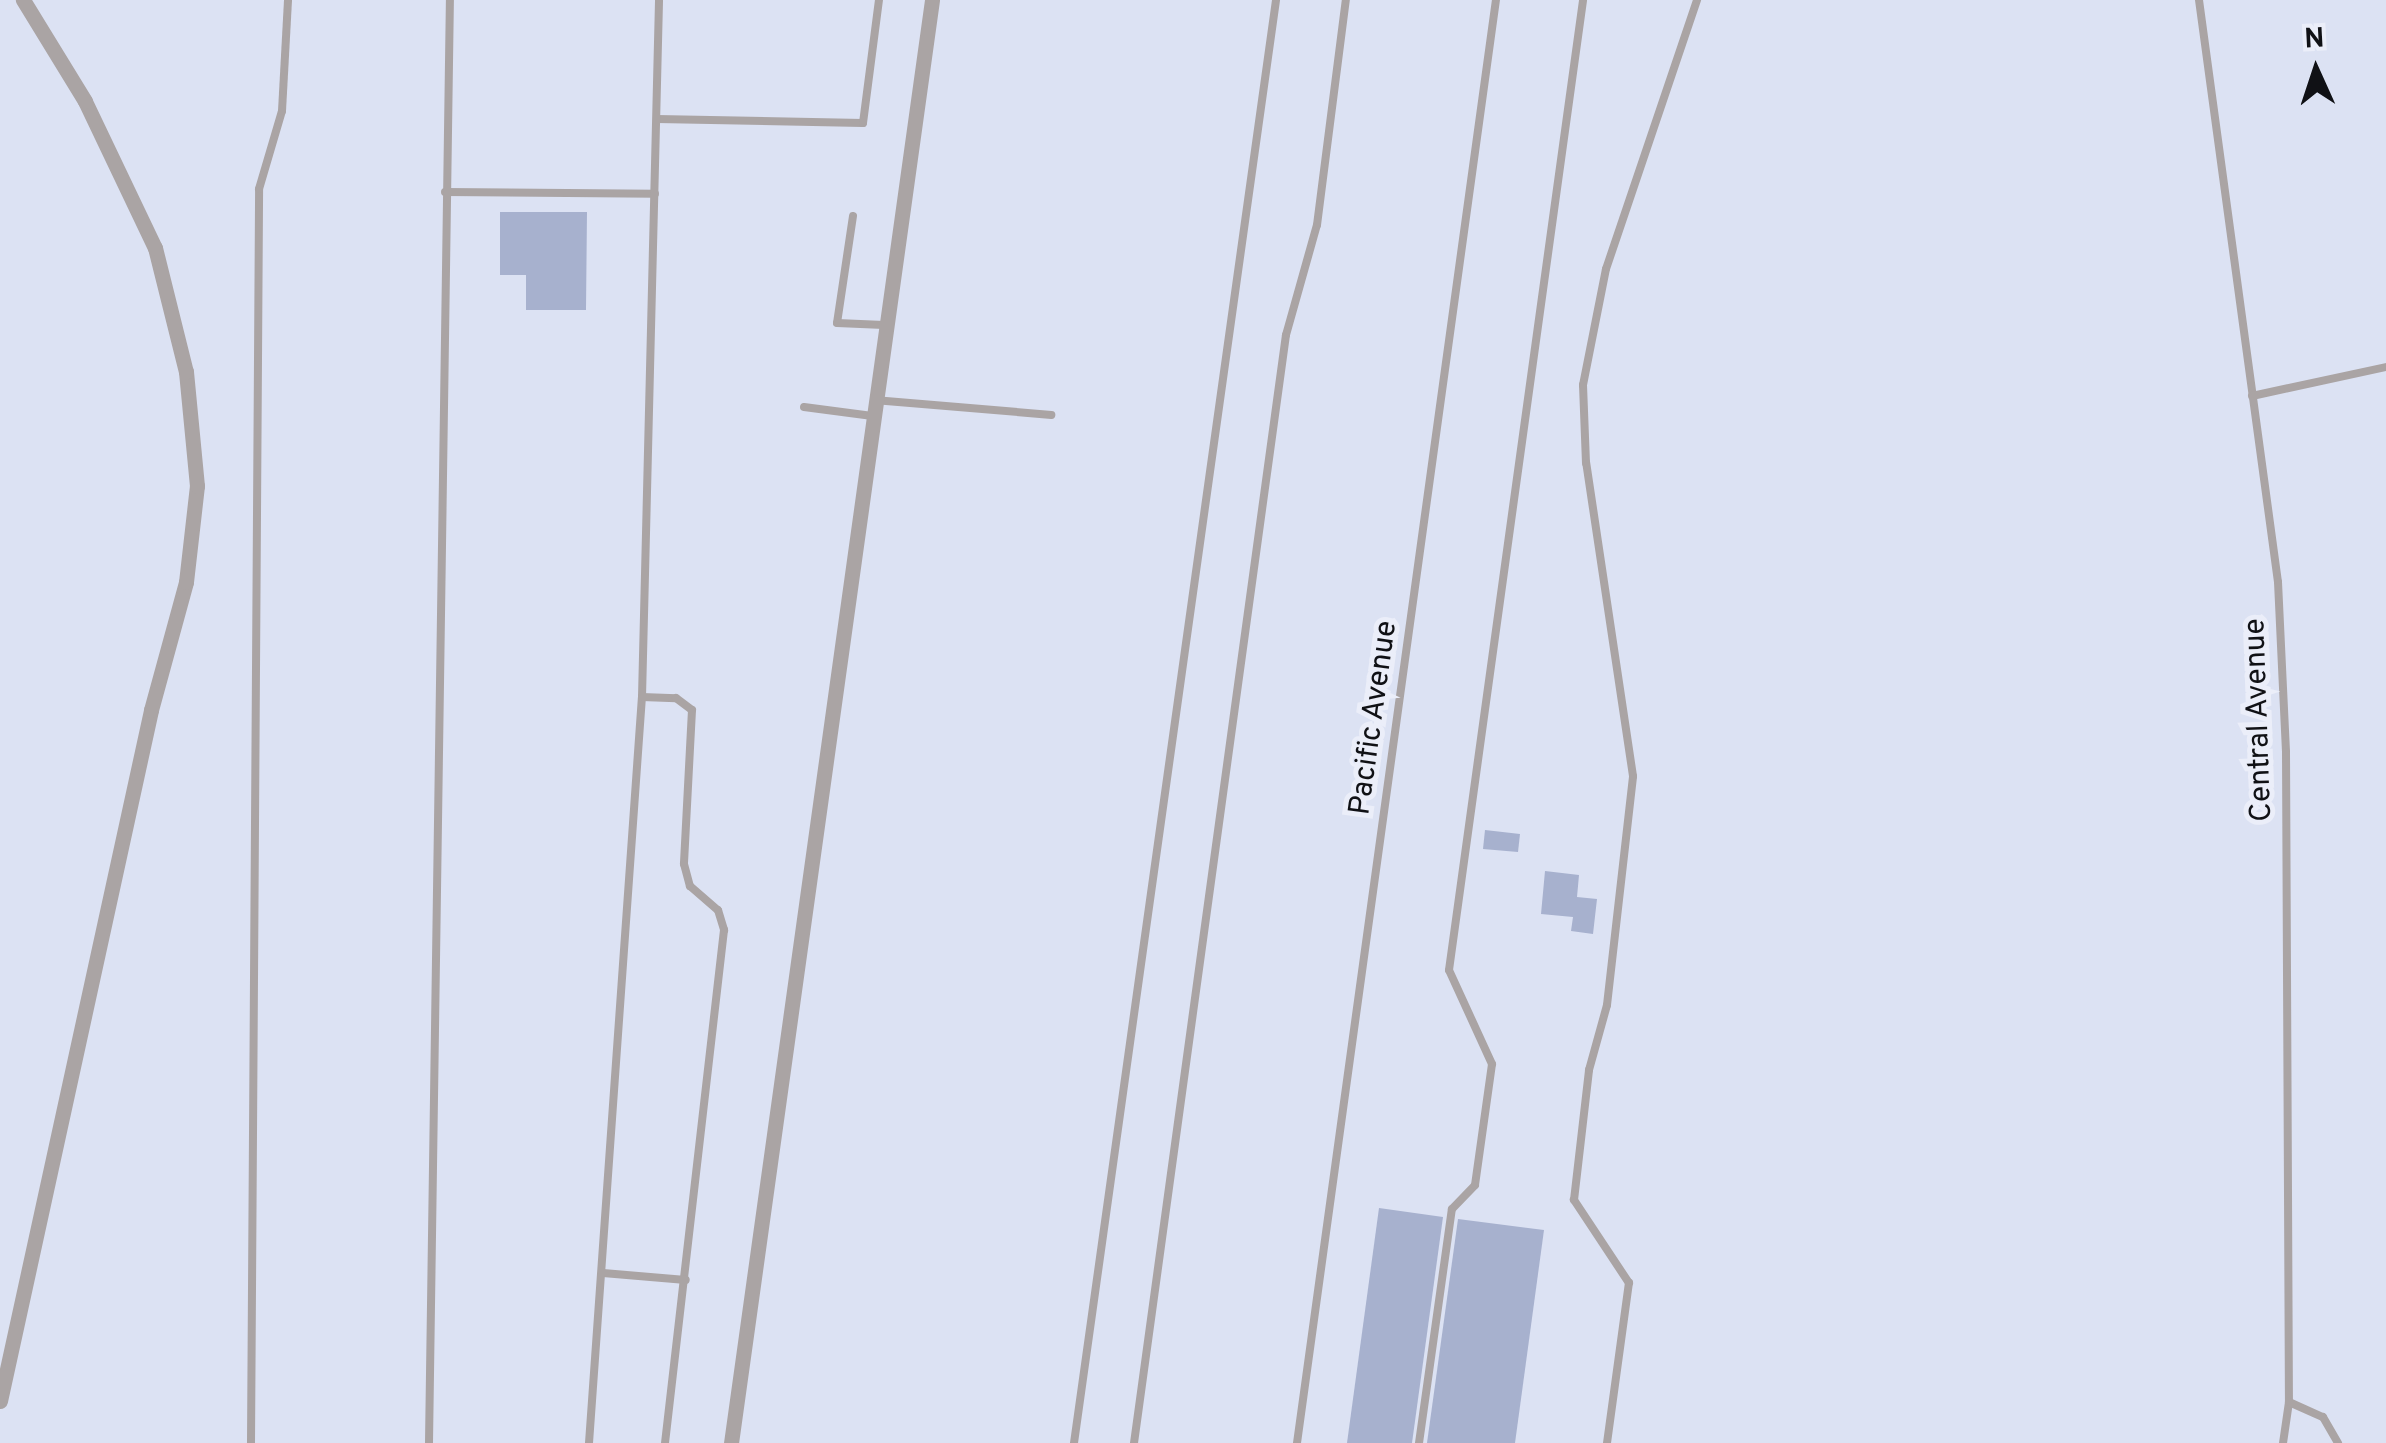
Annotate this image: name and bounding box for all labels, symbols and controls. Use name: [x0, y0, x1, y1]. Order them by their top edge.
north arrow: [2266, 20, 2366, 120]
text: N: [2303, 22, 2325, 59]
street label: Central Avenue: [2238, 617, 2282, 823]
street label: Pacific Avenue: [1343, 618, 1407, 818]

